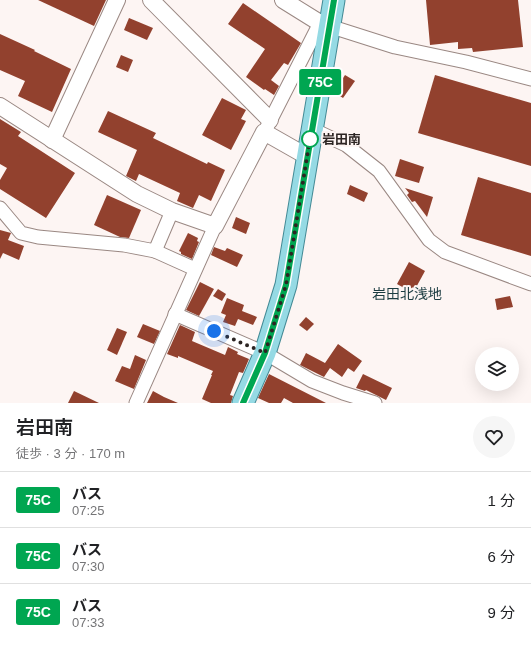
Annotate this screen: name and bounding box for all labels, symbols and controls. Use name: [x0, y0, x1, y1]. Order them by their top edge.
line badge: 75C: [297, 69, 343, 95]
text: 75C: [307, 74, 333, 90]
marker: 岩田南: [301, 130, 319, 148]
place label: 岩田南: [322, 132, 361, 147]
district label: 岩田北浅地: [372, 286, 442, 302]
your location: [204, 321, 224, 341]
map controls: [475, 347, 519, 391]
button: layers: [475, 347, 519, 391]
button: heart: [473, 416, 515, 458]
text: 岩田南: [16, 417, 73, 438]
text: 徒歩 · 3 分 · 170 m: [16, 446, 125, 461]
text: バス: [72, 485, 102, 502]
text: 75C: [25, 492, 51, 508]
text: 1 分: [487, 492, 515, 509]
text: 07:25: [72, 503, 105, 518]
text: バス: [72, 541, 102, 558]
text: 75C: [25, 548, 51, 564]
text: 6 分: [487, 548, 515, 565]
text: 07:30: [72, 559, 105, 574]
text: バス: [72, 597, 102, 614]
text: 75C: [25, 604, 51, 620]
text: 9 分: [487, 604, 515, 621]
text: 07:33: [72, 615, 105, 630]

